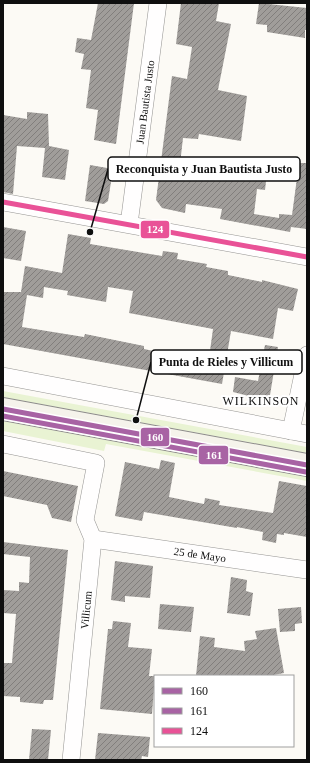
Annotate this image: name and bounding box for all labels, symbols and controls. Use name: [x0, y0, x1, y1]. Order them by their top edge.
street label: Juan Bautista Justo: [134, 59, 157, 145]
callout: Reconquista y Juan Bautista Justo: [108, 157, 300, 181]
text: Reconquista y Juan Bautista Justo: [116, 162, 292, 176]
line badge: 124: [140, 220, 170, 239]
text: 124: [147, 223, 164, 235]
callout: Punta de Rieles y Villicum: [151, 350, 302, 374]
text: Punta de Rieles y Villicum: [159, 355, 293, 369]
district label: WILKINSON: [223, 394, 300, 408]
line badge: 160: [140, 427, 170, 447]
text: 160: [147, 431, 164, 443]
line badge: 161: [198, 445, 229, 465]
text: 161: [206, 449, 222, 461]
street label: 25 de Mayo: [173, 545, 227, 564]
street label: Villicum: [78, 590, 94, 630]
legend: [154, 675, 294, 747]
text: 160: [190, 684, 208, 698]
text: 161: [190, 704, 208, 718]
text: 124: [190, 724, 208, 738]

